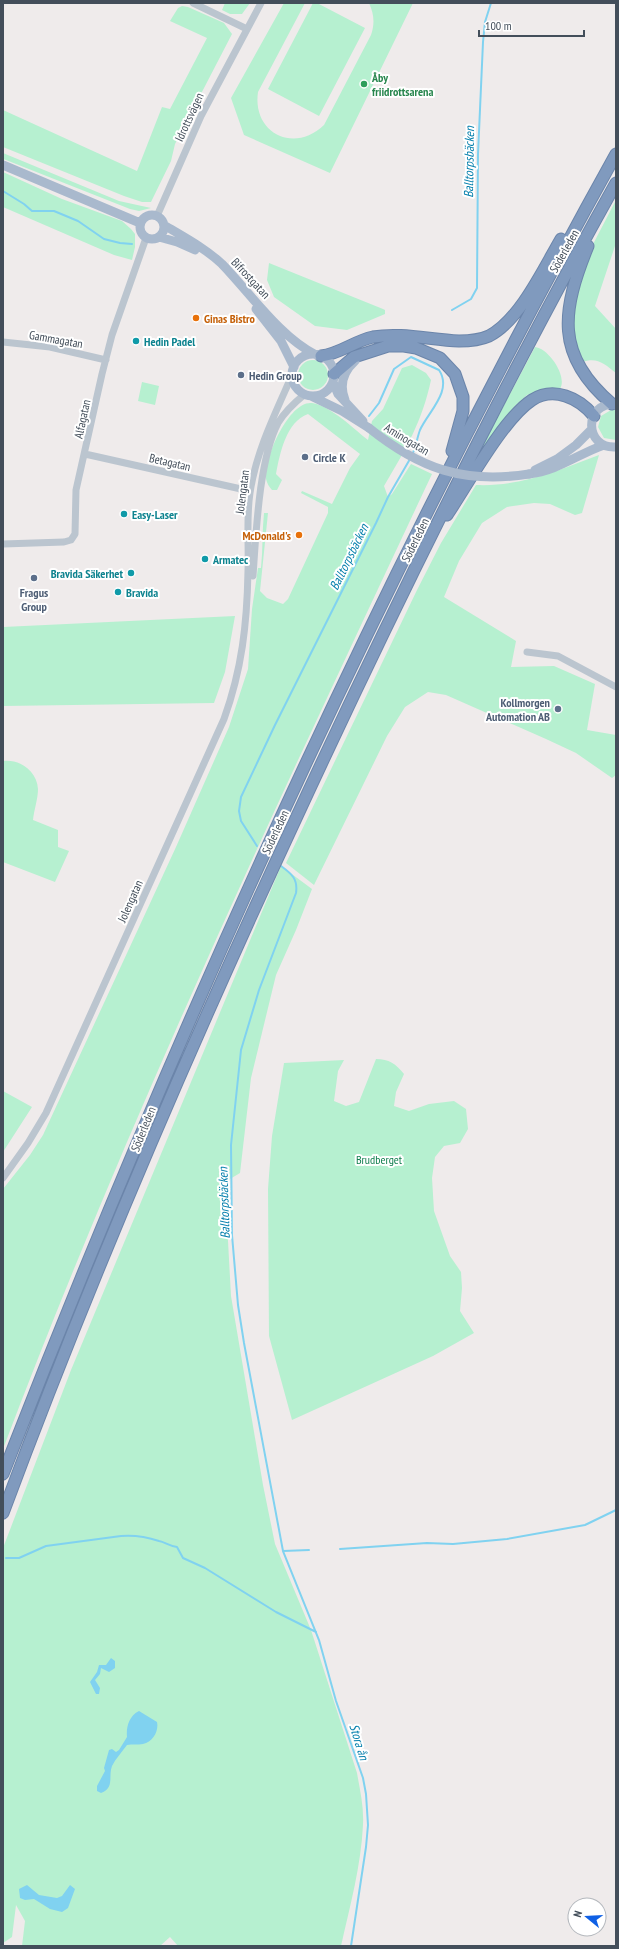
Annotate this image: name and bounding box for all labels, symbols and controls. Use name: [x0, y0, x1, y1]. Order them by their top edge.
scale bar: [479, 12, 584, 38]
text: 100 m: [485, 18, 512, 33]
place label: Åby friidrottsarena: [371, 70, 433, 99]
marker: Åby friidrottsarena: [359, 79, 369, 89]
street label: Idrottsvägen: [171, 90, 207, 144]
water label: Balltorpsbäcken: [460, 125, 478, 198]
street label: Söderleden: [546, 227, 582, 275]
street label: Bifrostgatan: [228, 254, 274, 302]
place label: Ginas Bistro: [204, 311, 256, 326]
marker: Ginas Bistro: [191, 313, 201, 323]
street label: Gammagatan: [28, 327, 84, 351]
place label: Hedin Padel: [144, 334, 195, 349]
marker: Hedin Padel: [131, 336, 141, 346]
place label: Hedin Group: [249, 368, 303, 383]
marker: Hedin Group: [236, 370, 246, 380]
street label: Alfagatan: [71, 398, 93, 440]
street label: Aminogatan: [382, 420, 432, 458]
street label: Betagatan: [148, 450, 192, 474]
place label: Circle K: [313, 450, 346, 465]
marker: Circle K: [300, 452, 310, 462]
street label: Jolengatan: [232, 469, 252, 516]
place label: Easy-Laser: [132, 507, 178, 522]
marker: Easy-Laser: [119, 509, 129, 519]
street label: Söderleden: [398, 516, 432, 564]
water label: Balltorpsbäcken: [326, 520, 373, 593]
place label: McDonald's: [242, 528, 291, 543]
marker: McDonald's: [294, 530, 304, 540]
place label: Armatec: [212, 552, 249, 567]
marker: Armatec: [200, 554, 210, 564]
place label: Bravida Säkerhet: [51, 566, 124, 581]
marker: Bravida Säkerhet: [126, 568, 136, 578]
marker: Fragus Group: [29, 573, 39, 583]
place label: Fragus Group: [20, 585, 48, 614]
place label: Bravida: [126, 585, 158, 600]
marker: Bravida: [113, 587, 123, 597]
place label: Kollmorgen Automation AB: [485, 695, 550, 724]
marker: Kollmorgen Automation AB: [553, 704, 563, 714]
street label: Söderleden: [258, 808, 292, 856]
street label: Jolengatan: [114, 878, 146, 925]
street label: Söderleden: [127, 1104, 159, 1154]
park label: Brudberget: [356, 1152, 403, 1167]
water label: Balltorpsbäcken: [214, 1166, 234, 1239]
water label: Stora ån: [345, 1722, 373, 1763]
north arrow: [567, 1897, 607, 1937]
text: N: [570, 1909, 585, 1919]

